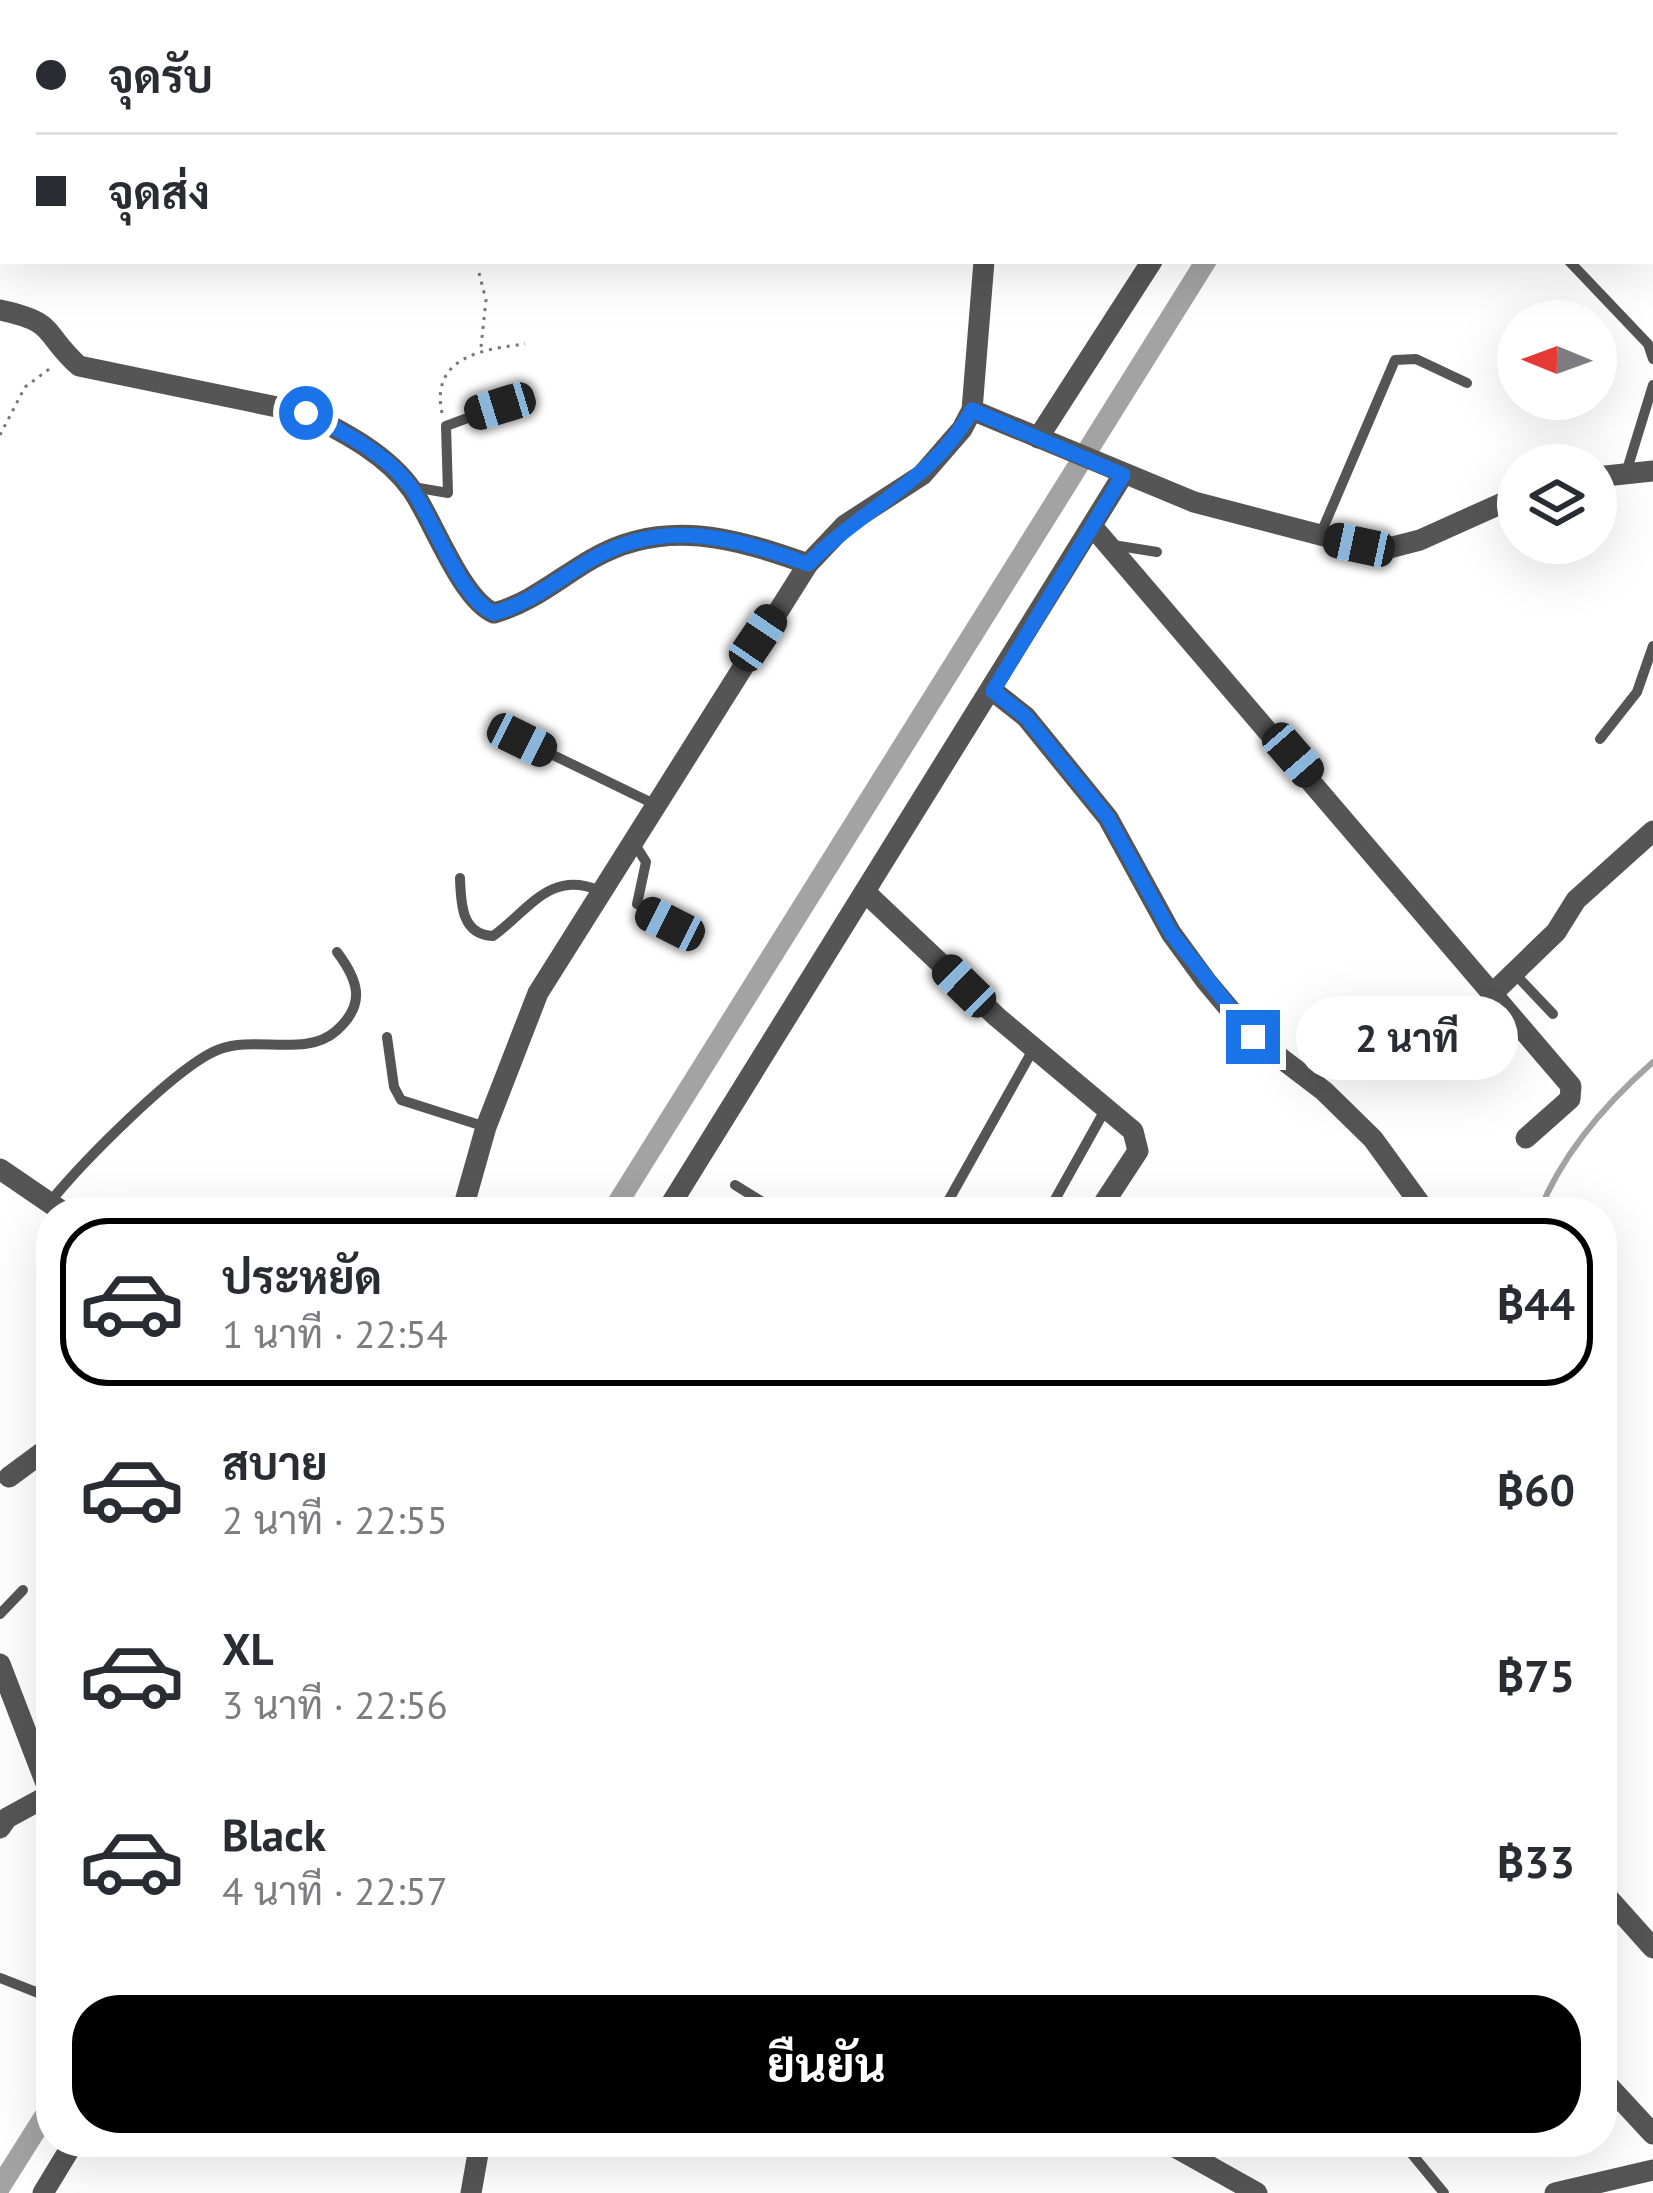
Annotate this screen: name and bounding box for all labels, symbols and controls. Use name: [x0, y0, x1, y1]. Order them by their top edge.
text: จุดรับ: [108, 47, 213, 105]
text: จุดส่ง: [108, 163, 210, 221]
north arrow: [1497, 300, 1617, 420]
map controls: [1497, 300, 1617, 564]
car: [460, 378, 540, 434]
route start: [279, 386, 333, 440]
button: layers: [1497, 444, 1617, 564]
car: [1320, 520, 1398, 570]
car: [723, 598, 793, 678]
car: [482, 708, 562, 772]
car: [1256, 716, 1330, 794]
car: [630, 892, 710, 956]
car: [926, 948, 1002, 1024]
callout: 2 นาที: [1295, 995, 1517, 1079]
route end: [1226, 1010, 1280, 1064]
text: 2 นาที: [1355, 1012, 1459, 1063]
icon: car: [78, 1248, 186, 1356]
text: ประหยัด: [222, 1248, 382, 1306]
text: ฿44: [1497, 1274, 1575, 1332]
text: 1 นาที · 22:54: [222, 1308, 448, 1359]
icon: car: [78, 1434, 186, 1542]
text: สบาย: [222, 1434, 328, 1492]
text: ฿60: [1497, 1460, 1575, 1518]
text: 2 นาที · 22:55: [222, 1494, 448, 1545]
text: XL: [222, 1619, 274, 1677]
icon: car: [78, 1620, 186, 1728]
text: ฿75: [1497, 1646, 1575, 1704]
text: 3 นาที · 22:56: [222, 1679, 448, 1730]
text: Black: [222, 1805, 326, 1863]
icon: car: [78, 1806, 186, 1914]
text: ฿33: [1497, 1832, 1575, 1890]
text: 4 นาที · 22:57: [222, 1865, 448, 1916]
button: ยืนยัน: [72, 1995, 1581, 2133]

